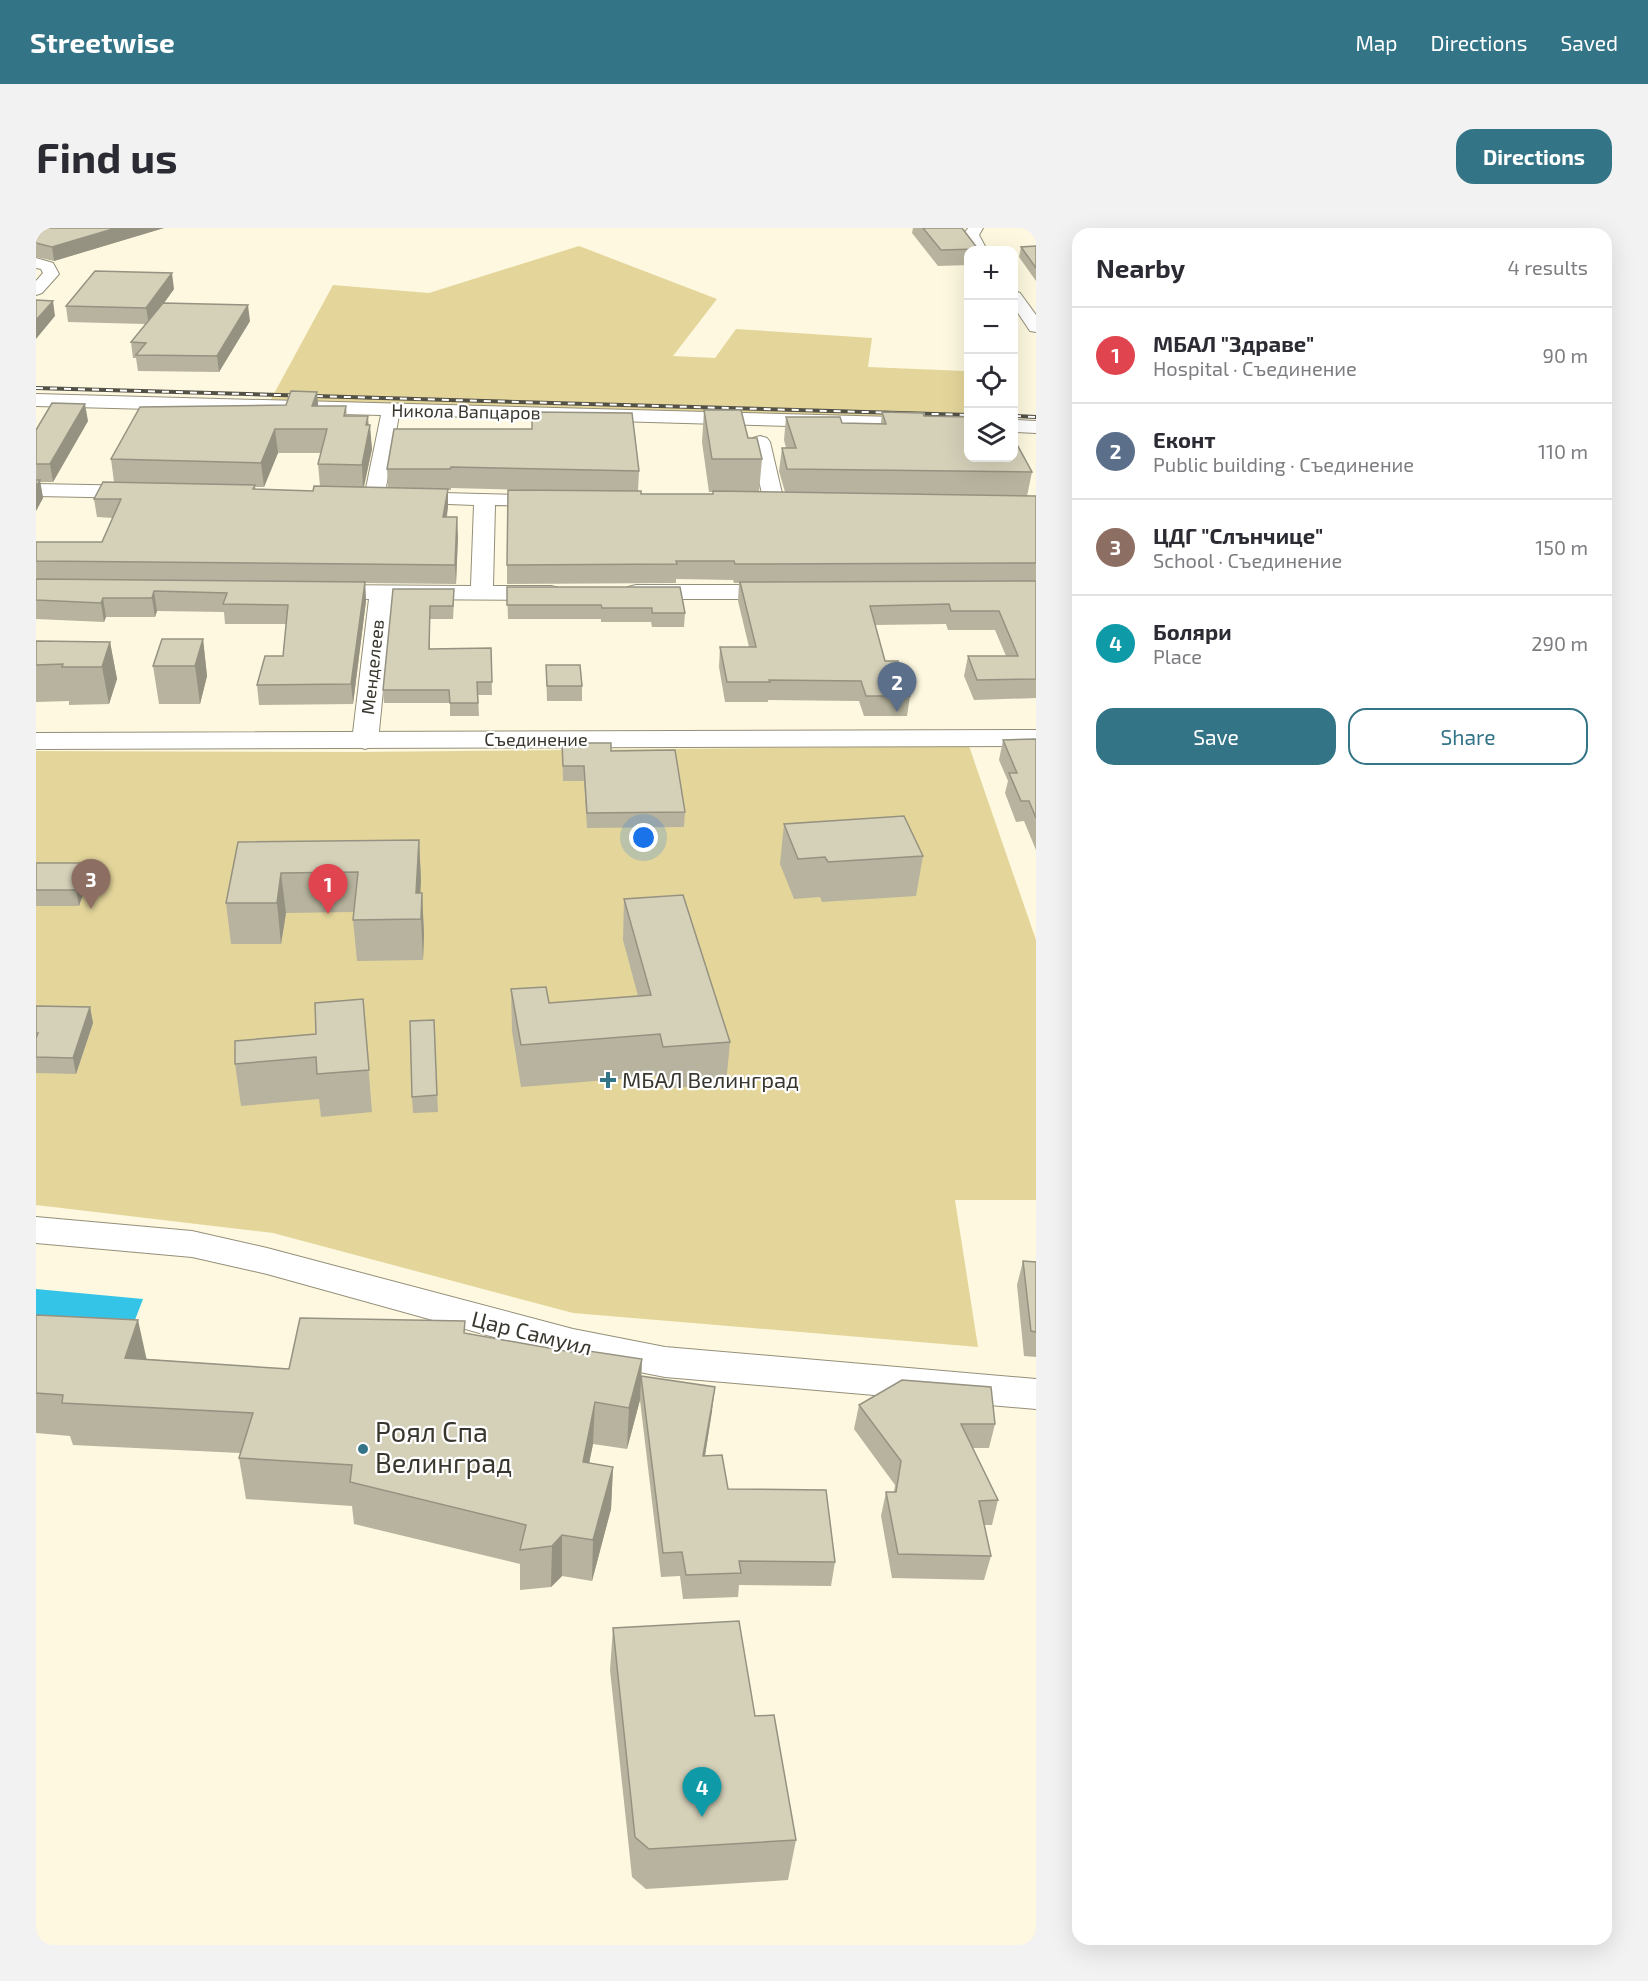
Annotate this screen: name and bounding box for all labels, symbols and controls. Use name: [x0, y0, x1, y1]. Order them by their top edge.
text: Streetwise: [30, 25, 175, 59]
text: Map: [1355, 30, 1398, 55]
text: Directions: [1431, 30, 1527, 55]
text: Saved: [1560, 30, 1618, 55]
button: Directions: [1456, 129, 1612, 184]
text: Find us: [36, 131, 178, 181]
map controls: [964, 246, 1018, 462]
button: +: [964, 246, 1018, 300]
text: Nearby: [1096, 252, 1185, 283]
text: 4 results: [1508, 255, 1588, 279]
button: −: [964, 300, 1018, 354]
text: МБАЛ "Здраве": [1153, 330, 1314, 356]
text: 1: [1111, 343, 1120, 367]
text: 90 m: [1543, 343, 1588, 367]
button: locate: [964, 354, 1018, 408]
text: Hospital · Съединение: [1153, 356, 1357, 380]
street label: Никола Вапцаров: [391, 399, 541, 423]
button: layers: [964, 408, 1018, 462]
text: Еконт: [1153, 426, 1216, 452]
text: 2: [1110, 439, 1121, 463]
text: 110 m: [1538, 439, 1588, 463]
text: Public building · Съединение: [1153, 452, 1414, 476]
text: ЦДГ "Слънчице": [1153, 522, 1323, 548]
text: 3: [1110, 535, 1121, 559]
text: 150 m: [1535, 535, 1588, 559]
text: School · Съединение: [1153, 548, 1342, 572]
street label: Менделеев: [356, 618, 388, 716]
text: Боляри: [1153, 618, 1232, 644]
text: 4: [1109, 631, 1122, 655]
text: 290 m: [1531, 631, 1588, 655]
text: Place: [1153, 644, 1202, 668]
pin: 2: [878, 662, 916, 712]
button: Save: [1096, 708, 1336, 765]
button: Share: [1348, 708, 1588, 765]
street label: Съединение: [484, 728, 588, 750]
your location: [629, 823, 658, 852]
pin: 3: [72, 860, 110, 909]
pin: 1: [308, 864, 348, 914]
place label: МБАЛ Велинград: [622, 1066, 799, 1092]
marker: МБАЛ Велинград: [599, 1071, 617, 1089]
street label: Цар Самуил: [469, 1305, 595, 1361]
place label: Роял Спа Велинград: [375, 1415, 512, 1479]
marker: Роял Спа Велинград: [356, 1442, 370, 1456]
pin: 4: [682, 1768, 722, 1817]

